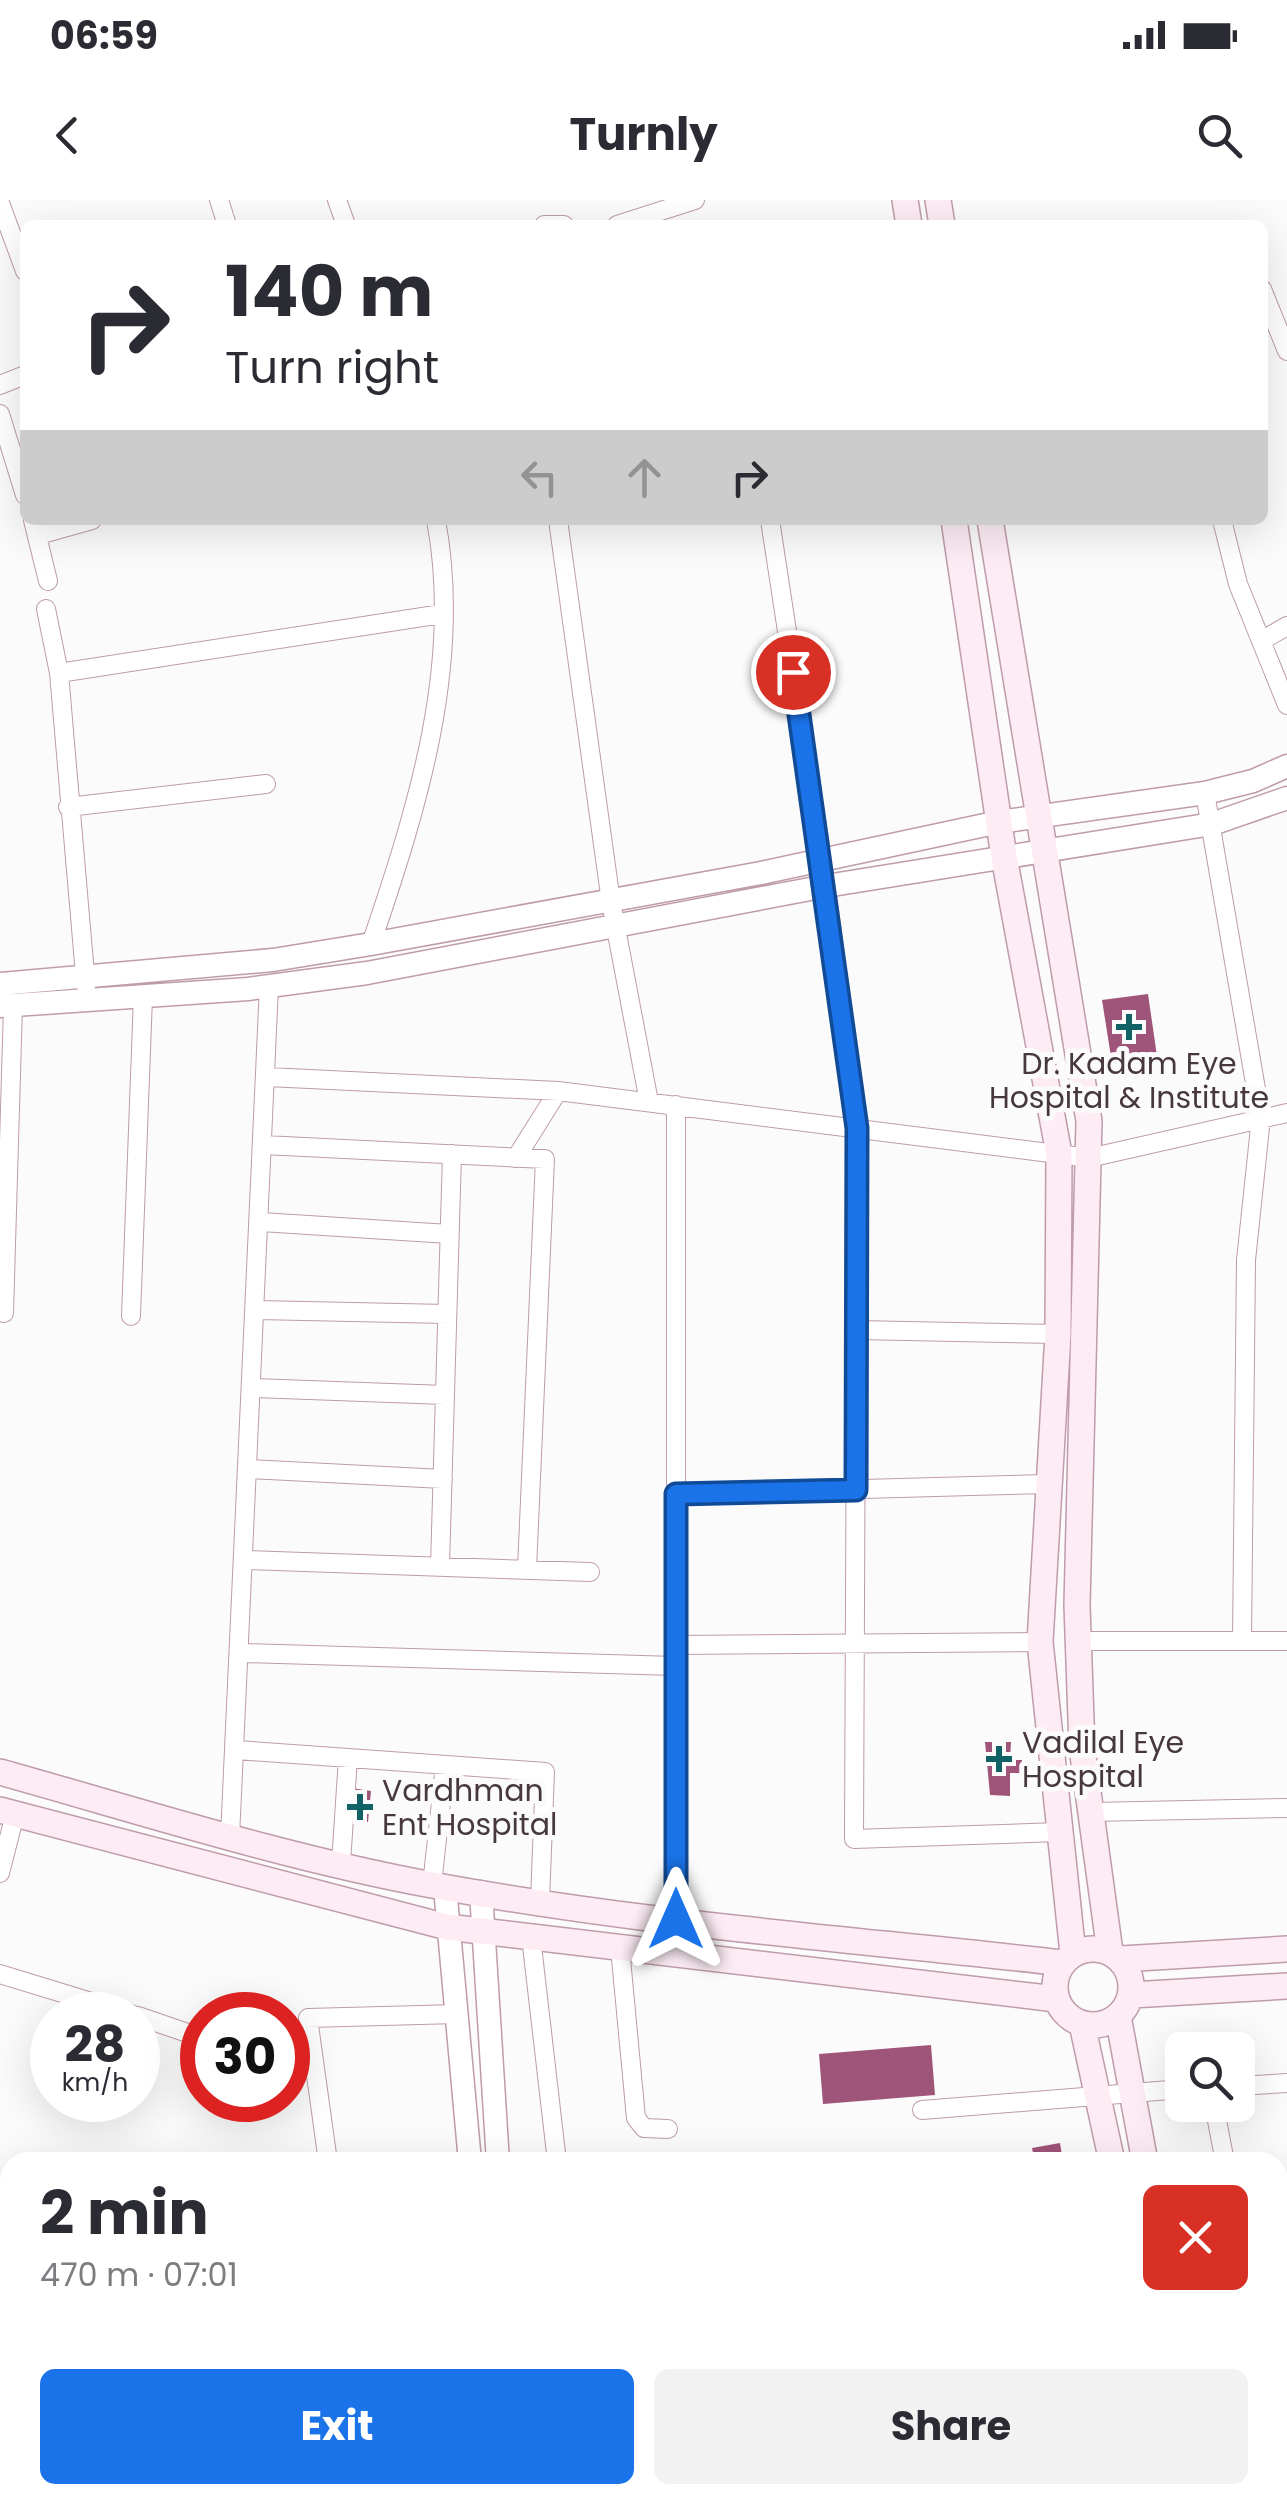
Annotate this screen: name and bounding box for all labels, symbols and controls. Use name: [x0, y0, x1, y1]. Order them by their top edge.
text: 06:59: [50, 9, 158, 62]
text: Turnly: [569, 103, 718, 166]
icon: back: [40, 108, 95, 163]
icon: search: [1192, 108, 1247, 163]
text: 140 m: [225, 242, 433, 341]
icon: right: [60, 260, 190, 390]
text: Turn right: [225, 336, 439, 399]
icon: left: [512, 450, 567, 505]
icon: ahead: [617, 450, 672, 505]
icon: right: [722, 450, 777, 505]
pin: [751, 630, 836, 715]
icon: arrive: [766, 645, 821, 700]
marker: Dr. Kadam Eye Hospital & Institute: [1116, 1014, 1142, 1040]
place label: Dr. Kadam Eye Hospital & Institute: [989, 1042, 1269, 1119]
place label: Vadilal Eye Hospital: [1022, 1721, 1184, 1798]
marker: Vadilal Eye Hospital: [986, 1746, 1012, 1772]
place label: Vardhman Ent Hospital: [382, 1769, 557, 1846]
marker: Vardhman Ent Hospital: [347, 1794, 373, 1820]
position arrow: [624, 1867, 728, 1971]
speed limit sign: 30: [180, 1992, 310, 2122]
text: 28: [65, 2009, 125, 2080]
map controls: [1165, 2032, 1255, 2122]
button: search: [1165, 2032, 1255, 2122]
text: km/h: [62, 2065, 128, 2100]
text: 2 min: [40, 2171, 209, 2255]
button: close: [1143, 2185, 1248, 2290]
text: 470 m · 07:01: [40, 2252, 238, 2297]
button: Exit: [40, 2369, 634, 2484]
button: Share: [654, 2369, 1248, 2484]

